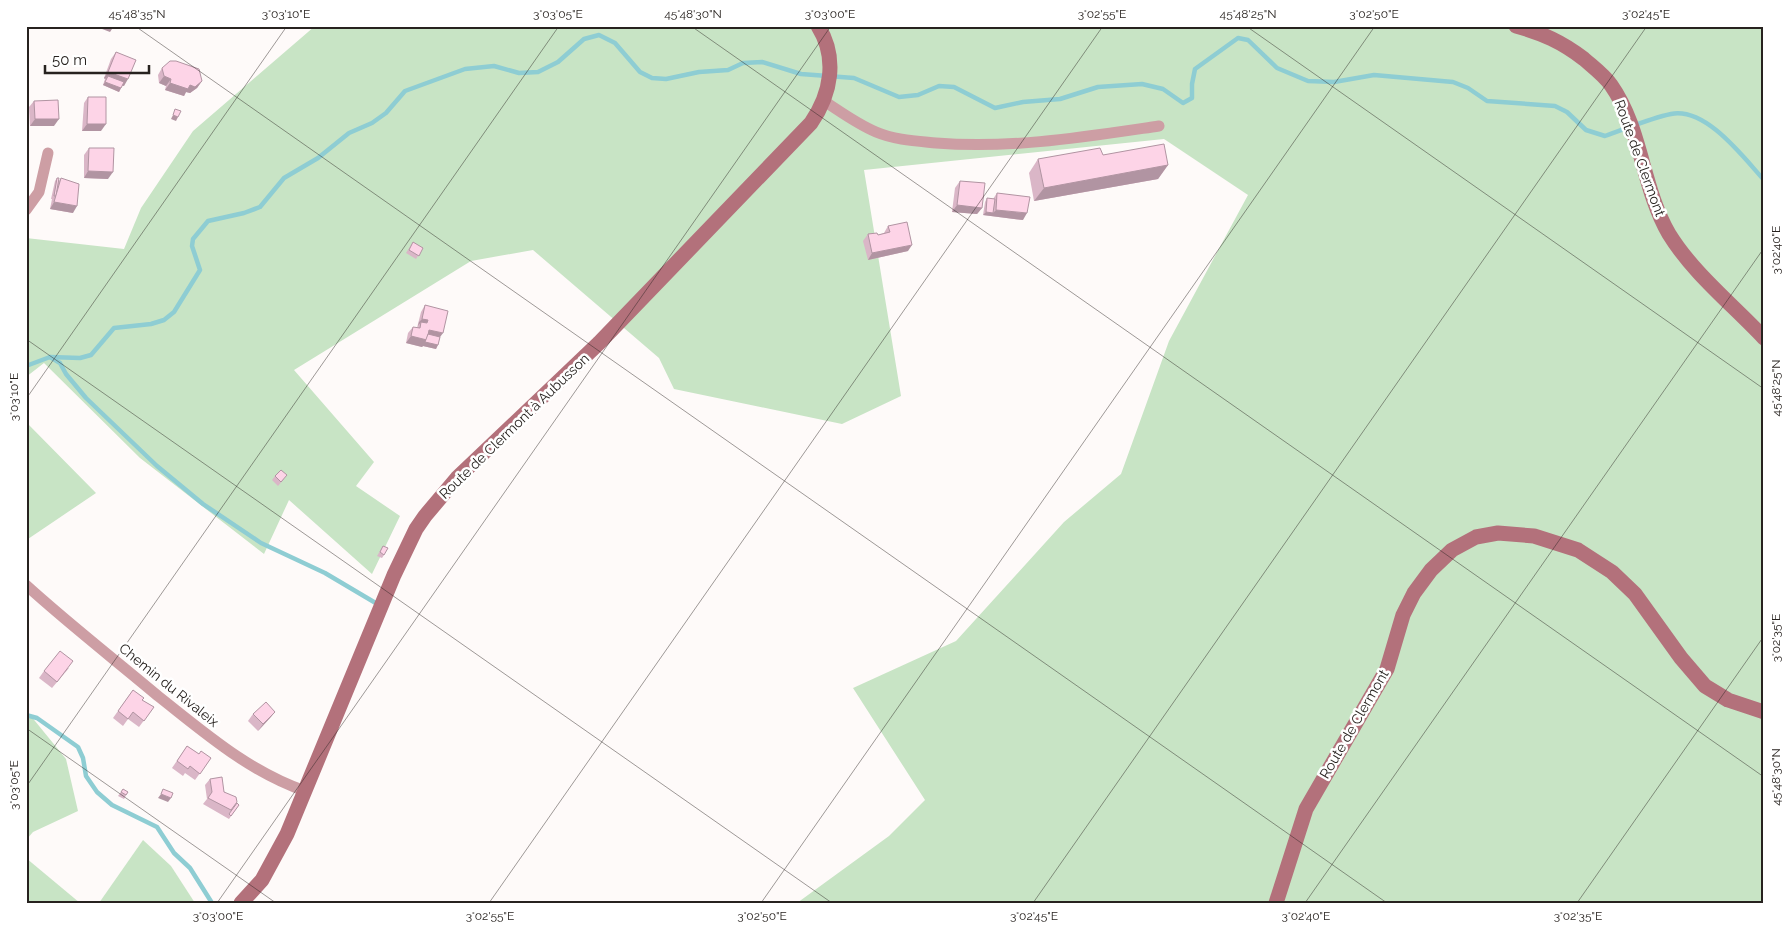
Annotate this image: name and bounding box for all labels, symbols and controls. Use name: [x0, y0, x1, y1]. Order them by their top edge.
text: 45°48'35"N: [109, 7, 165, 21]
text: 3°03'10"E: [262, 7, 310, 21]
text: 3°03'05"E: [533, 7, 583, 21]
text: 45°48'30"N: [664, 7, 722, 21]
text: 3°03'00"E: [805, 7, 855, 21]
text: 3°02'55"E: [1078, 7, 1126, 21]
text: 45°48'25"N: [1220, 7, 1276, 21]
text: 3°02'50"E: [1349, 7, 1399, 21]
text: 3°02'45"E: [1622, 7, 1670, 21]
scale bar: [45, 42, 149, 74]
text: 50 m: [52, 51, 87, 69]
street label: Route de Clermont: [1611, 98, 1669, 219]
text: 3°02'40"E: [1769, 226, 1783, 274]
street label: Route de Clermont à Aubusson: [436, 350, 592, 502]
text: 45°48'25"N: [1769, 360, 1783, 416]
text: 3°03'10"E: [7, 373, 21, 421]
text: 3°02'35"E: [1769, 614, 1783, 662]
street label: Chemin du Rivaleix: [116, 640, 222, 730]
street label: Route de Clermont: [1316, 667, 1392, 781]
text: 45°48'30"N: [1769, 748, 1783, 806]
text: 3°03'05"E: [7, 760, 21, 810]
text: 3°03'00"E: [193, 909, 243, 923]
text: 3°02'55"E: [466, 909, 514, 923]
text: 3°02'50"E: [737, 909, 787, 923]
text: 3°02'45"E: [1010, 909, 1058, 923]
text: 3°02'40"E: [1282, 909, 1330, 923]
text: 3°02'35"E: [1554, 909, 1602, 923]

